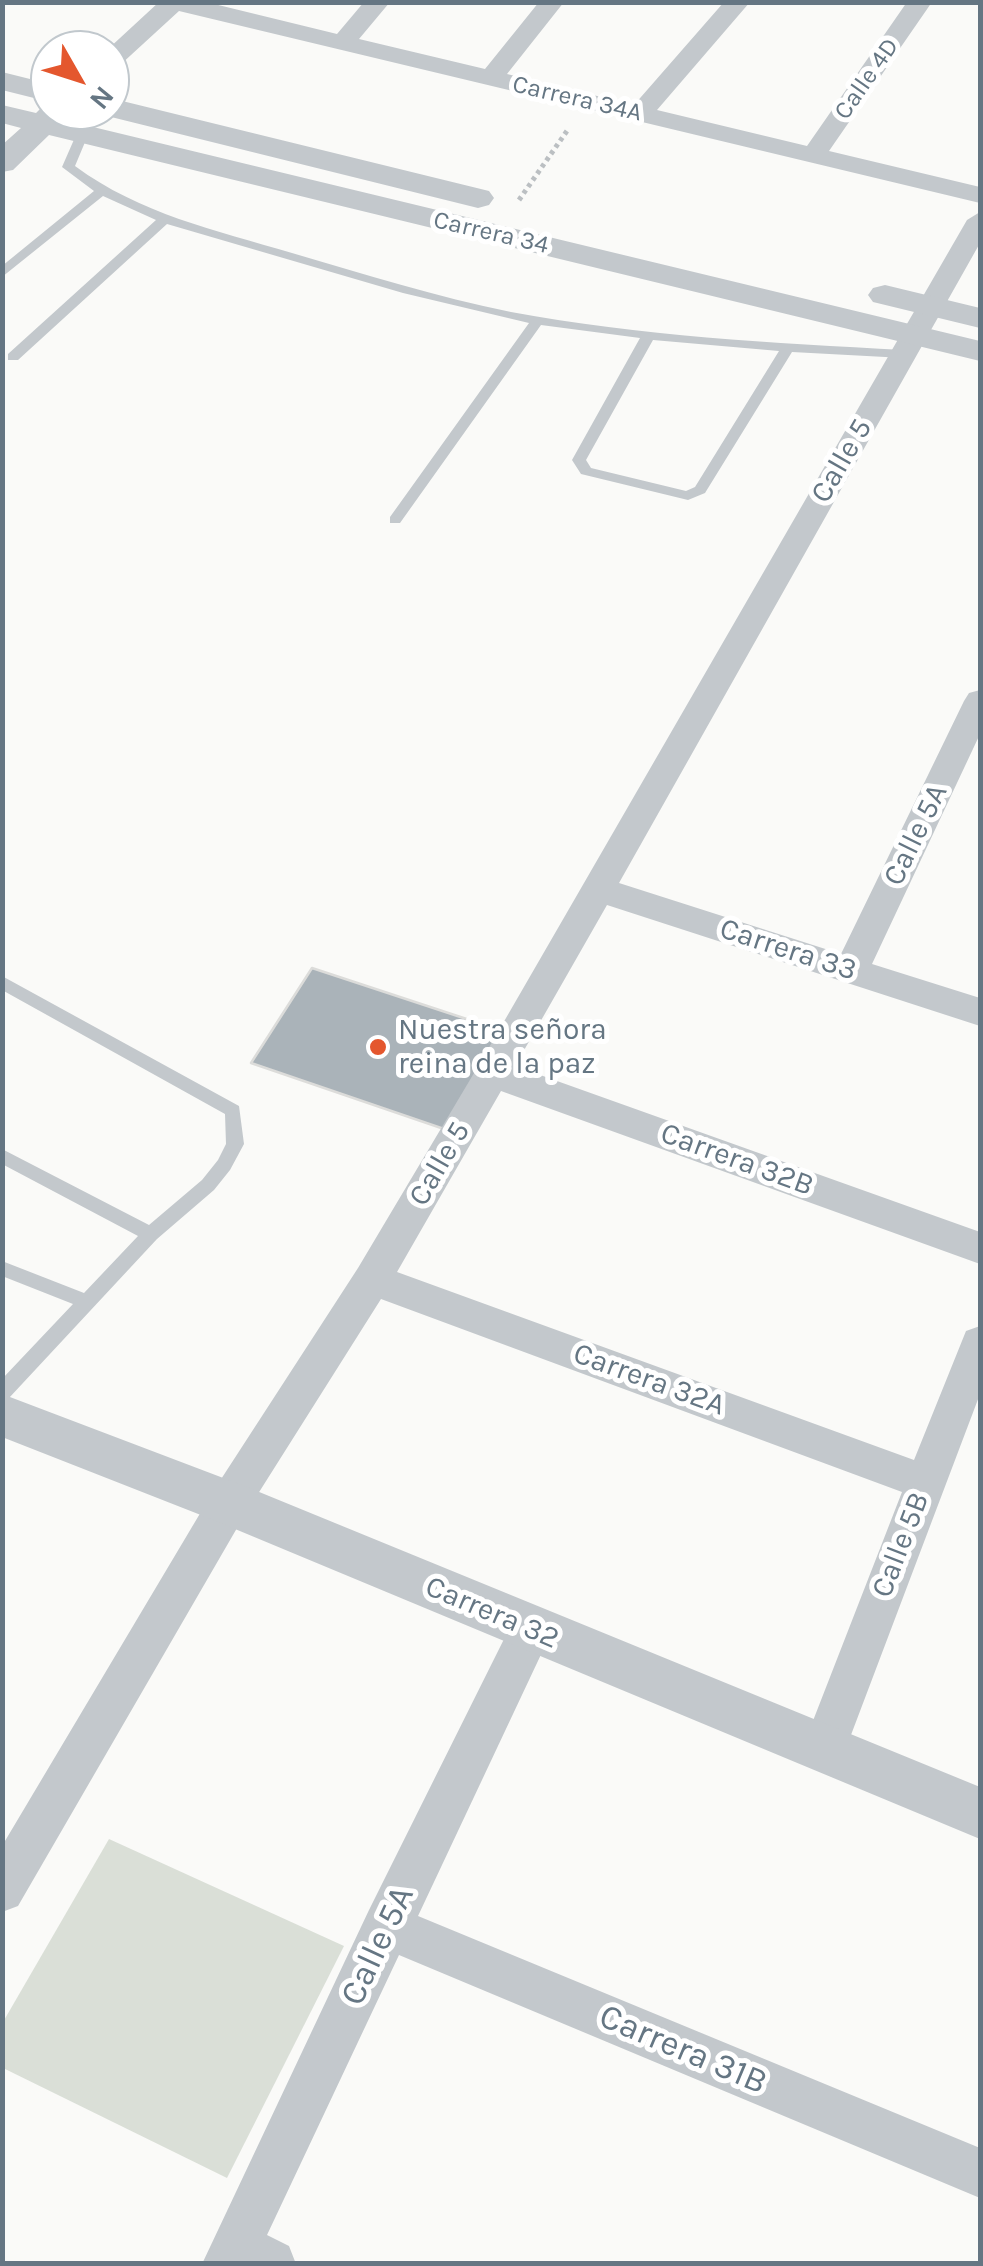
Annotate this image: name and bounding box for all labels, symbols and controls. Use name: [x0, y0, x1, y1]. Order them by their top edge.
north arrow: [30, 30, 130, 130]
street label: Calle 4D: [828, 33, 906, 125]
street label: Carrera 34A: [509, 70, 645, 128]
text: N: [83, 80, 121, 116]
street label: Carrera 34: [430, 205, 552, 261]
street label: Calle 5: [804, 413, 880, 509]
street label: Calle 5A: [876, 778, 956, 892]
street label: Carrera 33: [715, 911, 861, 989]
place label: Nuestra señora reina de la paz: [398, 1012, 607, 1082]
marker: Nuestra señora reina de la paz: [367, 1036, 389, 1058]
street label: Calle 5: [402, 1116, 478, 1212]
street label: Carrera 32B: [656, 1116, 818, 1204]
street label: Carrera 32A: [568, 1336, 730, 1424]
street label: Calle 5B: [865, 1487, 937, 1603]
street label: Carrera 32: [420, 1569, 564, 1657]
street label: Calle 5A: [332, 1880, 424, 2012]
street label: Carrera 31B: [593, 1996, 773, 2104]

